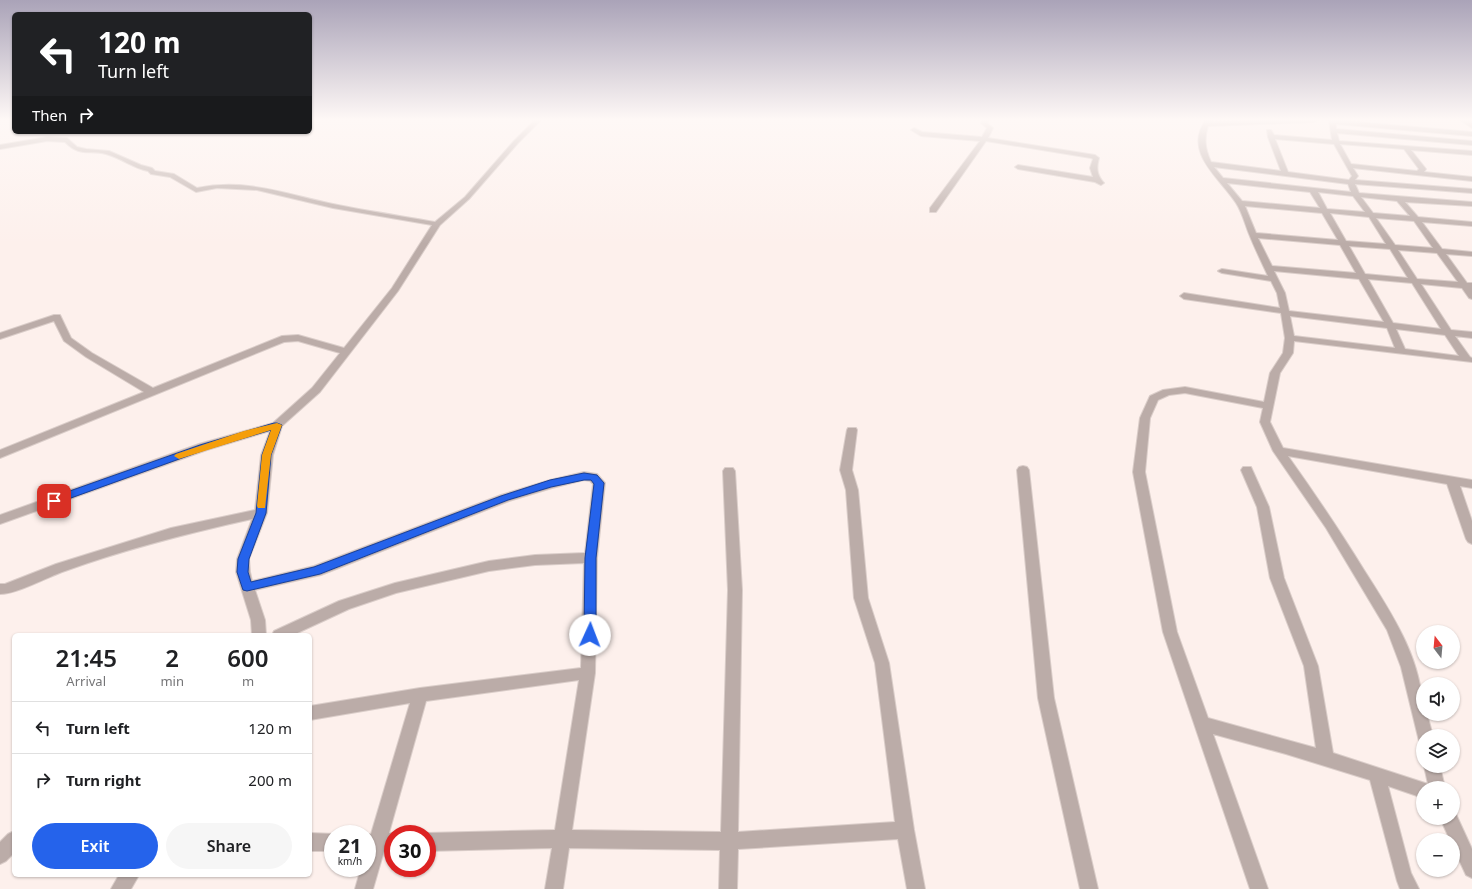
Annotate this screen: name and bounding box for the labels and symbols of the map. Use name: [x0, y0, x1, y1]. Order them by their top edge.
pin: [37, 484, 71, 518]
position arrow: [569, 614, 611, 656]
north arrow: [1416, 625, 1460, 669]
speed limit sign: 30: [384, 825, 436, 877]

